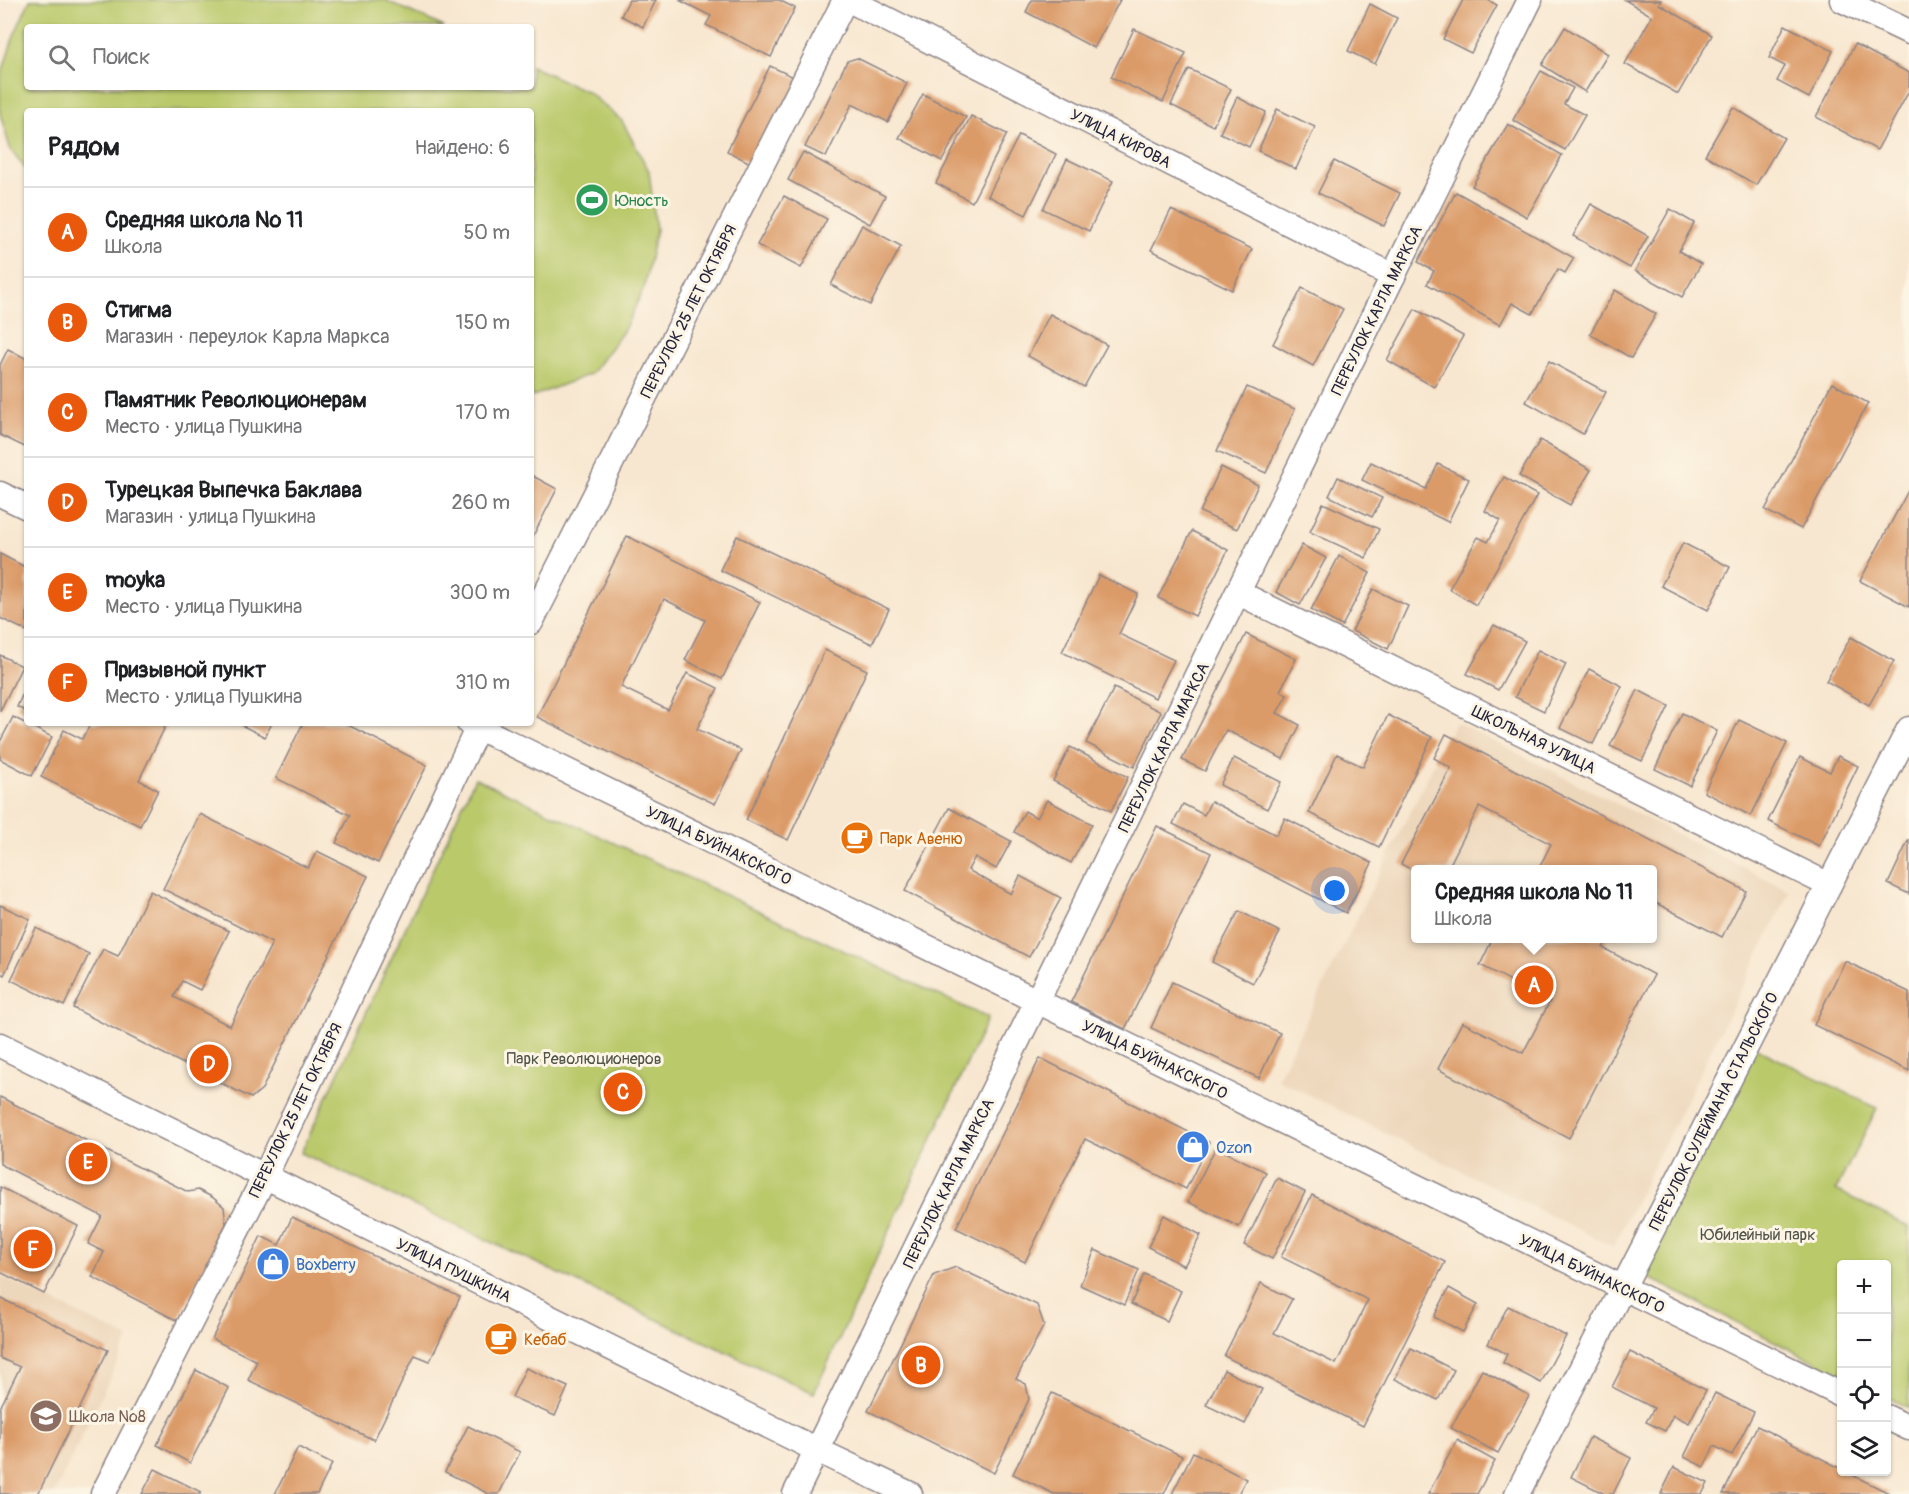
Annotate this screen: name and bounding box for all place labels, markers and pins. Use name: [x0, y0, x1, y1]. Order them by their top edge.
sports icon: Юность: [574, 182, 610, 218]
place label: Юность: [615, 191, 669, 211]
cafe icon: Парк Авеню: [839, 820, 875, 856]
place label: Парк Авеню: [880, 829, 963, 849]
pin: A: [1514, 962, 1553, 1008]
pin: D: [190, 1042, 228, 1086]
pin: C: [604, 1070, 642, 1114]
shop icon: Ozon: [1175, 1129, 1211, 1165]
place label: Ozon: [1216, 1138, 1252, 1158]
pin: E: [68, 1140, 107, 1184]
pin: F: [14, 1226, 52, 1272]
shop icon: Boxberry: [255, 1246, 291, 1282]
place label: Boxberry: [296, 1255, 356, 1275]
cafe icon: Кебаб: [483, 1321, 519, 1357]
place label: Кебаб: [524, 1330, 566, 1350]
pin: B: [902, 1342, 940, 1388]
school or university icon: Школа №8: [28, 1398, 64, 1434]
place label: Школа №8: [69, 1407, 146, 1427]

